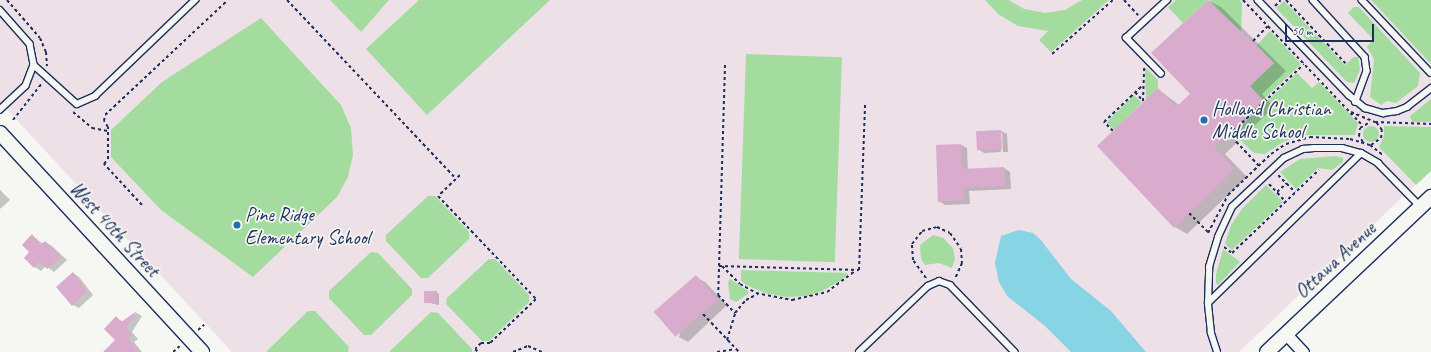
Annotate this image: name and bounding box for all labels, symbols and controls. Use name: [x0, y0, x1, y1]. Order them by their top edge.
scale bar: [1287, 16, 1376, 42]
text: 50 m: [1292, 23, 1312, 39]
place label: Holland Christian Middle School: [1212, 96, 1331, 143]
marker: Holland Christian Middle School: [1199, 115, 1209, 125]
street label: West 40th Street: [65, 176, 165, 282]
place label: Pine Ridge Elementary School: [245, 202, 370, 249]
street label: Ottawa Avenue: [1290, 217, 1380, 303]
marker: Pine Ridge Elementary School: [232, 220, 242, 230]

